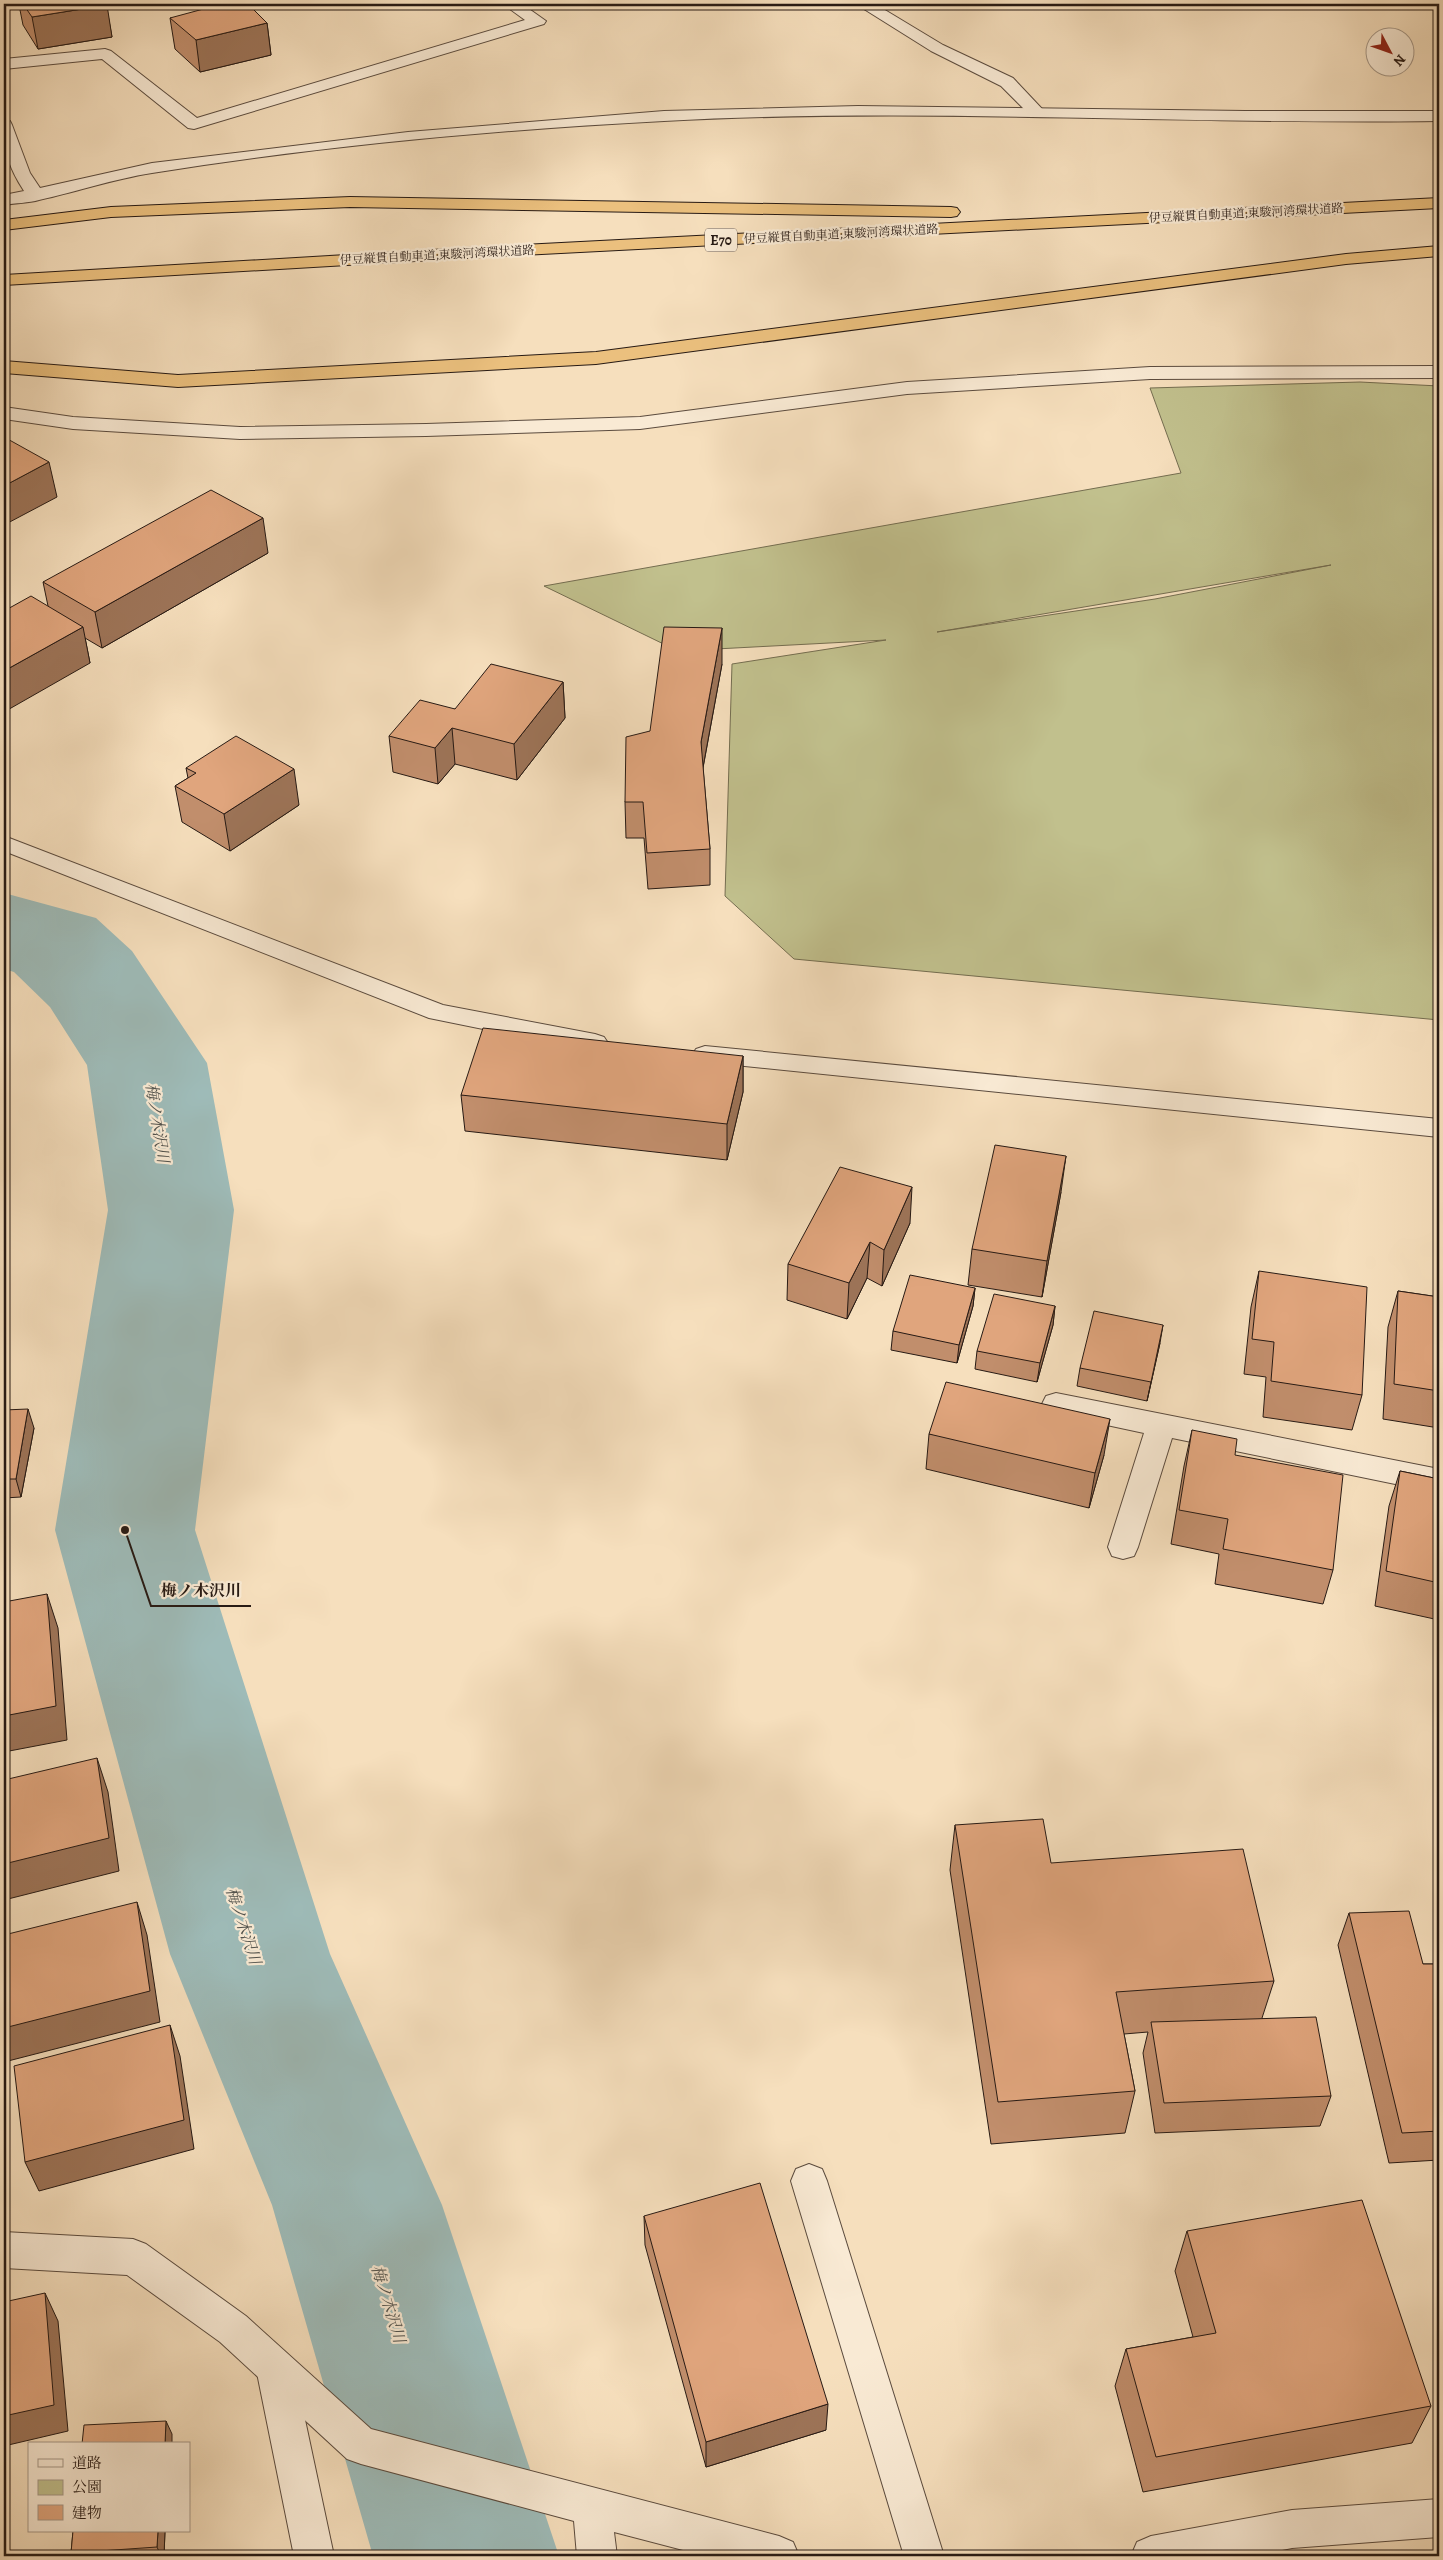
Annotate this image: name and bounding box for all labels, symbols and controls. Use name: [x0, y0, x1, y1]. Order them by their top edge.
north arrow: [1366, 28, 1416, 78]
text: N: [1389, 50, 1410, 70]
street label: 伊豆縦貫自動車道;東駿河湾環状道路: [1148, 200, 1344, 226]
street label: 伊豆縦貫自動車道;東駿河湾環状道路: [743, 221, 939, 247]
road number: E70: [705, 228, 737, 252]
street label: 伊豆縦貫自動車道;東駿河湾環状道路: [339, 242, 535, 268]
water label: 梅ノ木沢川: [140, 1082, 174, 1166]
callout: 梅ノ木沢川: [151, 1575, 251, 1606]
text: 梅ノ木沢川: [161, 1580, 241, 1602]
water label: 梅ノ木沢川: [220, 1885, 266, 1969]
water label: 梅ノ木沢川: [366, 2263, 411, 2347]
legend: [28, 2442, 190, 2532]
text: 道路: [72, 2453, 102, 2473]
text: 公園: [72, 2477, 102, 2497]
text: 建物: [72, 2503, 102, 2523]

